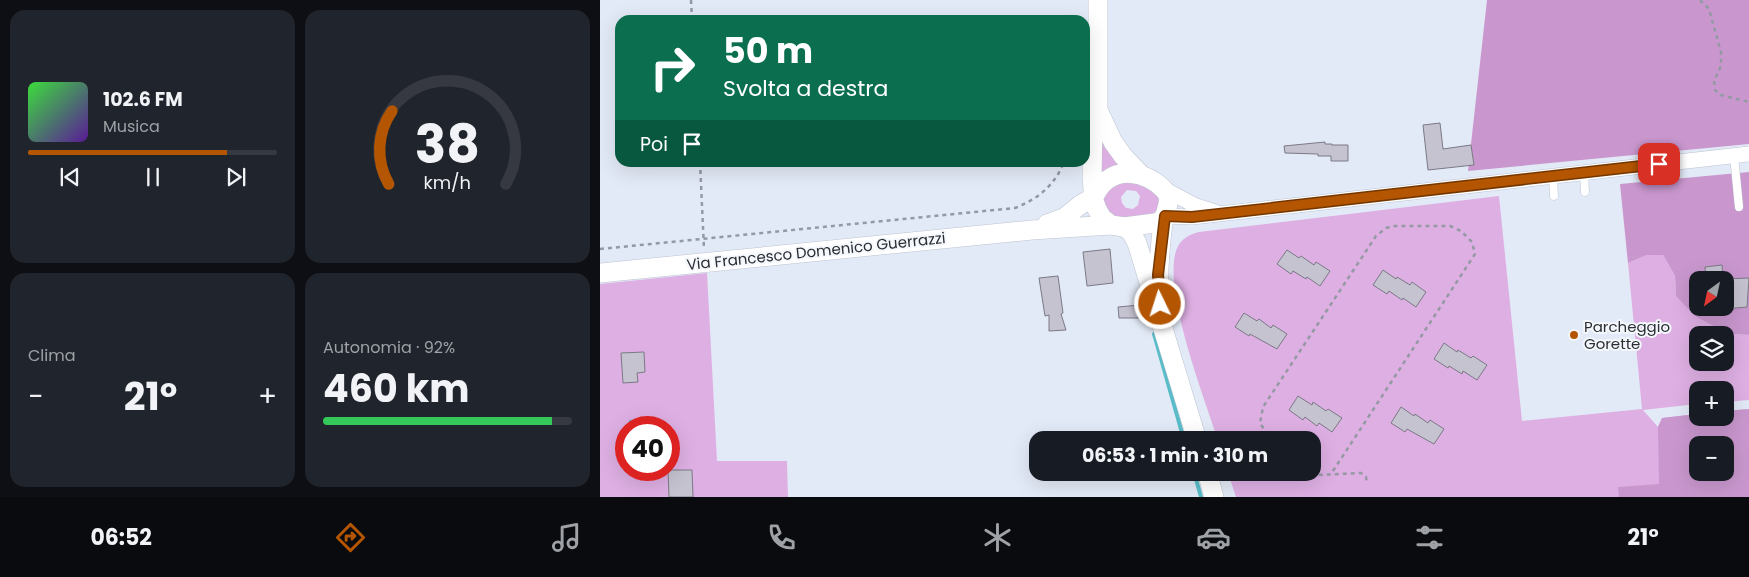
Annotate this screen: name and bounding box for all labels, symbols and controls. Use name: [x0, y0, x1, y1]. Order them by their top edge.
text: 50 m: [723, 26, 813, 75]
icon: right: [640, 35, 705, 100]
text: Svolta a destra: [723, 73, 888, 104]
text: 102.6 FM: [103, 86, 183, 113]
text: 38: [415, 108, 480, 181]
text: Musica: [103, 115, 160, 138]
icon: arrive: [678, 130, 706, 158]
text: Poi: [640, 131, 668, 158]
pin: [1638, 143, 1680, 185]
icon: arrive: [1645, 150, 1673, 178]
icon: previous: [56, 163, 84, 191]
icon: pause: [139, 163, 167, 191]
icon: next: [222, 163, 250, 191]
text: km/h: [424, 170, 471, 195]
street label: Via Francesco Domenico Guerrazzi: [686, 227, 946, 275]
north arrow: [1689, 271, 1734, 316]
map controls: [1689, 271, 1734, 481]
position arrow: [1133, 277, 1185, 329]
place label: Parcheggio Gorette: [1584, 316, 1670, 354]
button: layers: [1689, 326, 1734, 371]
marker: Parcheggio Gorette: [1568, 329, 1580, 341]
text: Autonomia · 92%: [323, 336, 455, 359]
text: Clima: [28, 344, 76, 367]
text: 460 km: [323, 362, 470, 415]
text: 21°: [124, 370, 177, 423]
text: −: [28, 377, 43, 416]
text: +: [258, 377, 277, 416]
button: +: [1689, 381, 1734, 426]
speed limit sign: 40: [615, 416, 680, 481]
button: −: [1689, 436, 1734, 481]
text: 06:53 · 1 min · 310 m: [1082, 442, 1268, 469]
icon: directions: [333, 520, 368, 555]
icon: music: [549, 520, 584, 555]
icon: phone: [764, 520, 799, 555]
icon: climate: [980, 520, 1015, 555]
icon: car: [1196, 520, 1231, 555]
icon: filters: [1412, 520, 1447, 555]
text: 06:52: [90, 522, 152, 553]
text: 21°: [1628, 522, 1659, 553]

